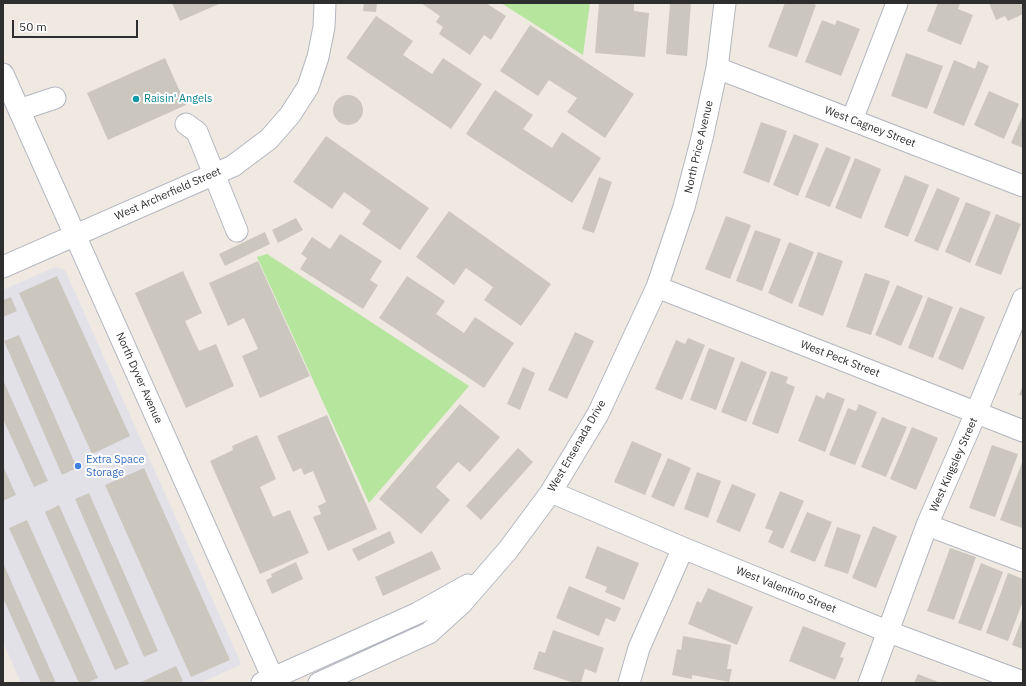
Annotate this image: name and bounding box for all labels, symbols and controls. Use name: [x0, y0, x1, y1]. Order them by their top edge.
scale bar: [14, 12, 140, 38]
text: 50 m: [19, 19, 47, 34]
place label: Raisin' Angels: [144, 92, 212, 106]
marker: Raisin' Angels: [131, 94, 141, 104]
street label: North Price Avenue: [682, 99, 716, 195]
street label: West Cagney Street: [823, 104, 917, 150]
street label: West Archerfield Street: [113, 165, 223, 223]
street label: North Dyver Avenue: [113, 330, 165, 426]
street label: West Peck Street: [798, 338, 882, 380]
street label: West Ensenada Drive: [545, 398, 609, 494]
street label: West Kingsley Street: [927, 416, 981, 514]
place label: Extra Space Storage: [86, 453, 144, 479]
marker: Extra Space Storage: [73, 461, 83, 471]
street label: West Valentino Street: [734, 564, 838, 616]

